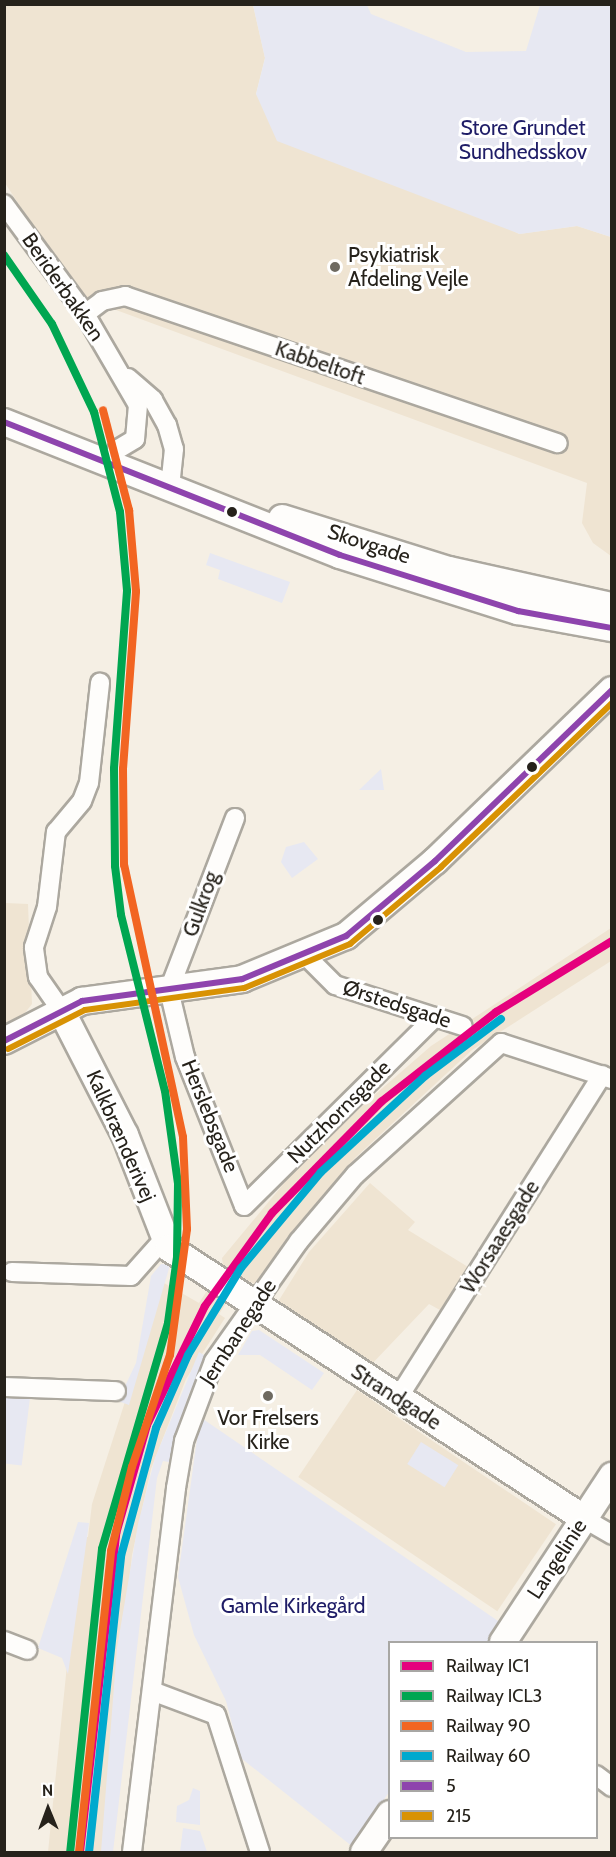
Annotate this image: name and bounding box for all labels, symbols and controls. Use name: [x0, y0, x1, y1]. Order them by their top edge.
park label: Store Grundet Sundhedsskov: [459, 115, 587, 165]
street label: Beriderbakken: [17, 228, 109, 346]
place label: Psykiatrisk Afdeling Vejle: [348, 242, 468, 292]
marker: Psykiatrisk Afdeling Vejle: [326, 258, 344, 276]
street label: Kabbeltoft: [272, 336, 368, 390]
unlabelled marker: [226, 506, 238, 518]
street label: Skovgade: [324, 519, 414, 569]
unlabelled marker: [526, 761, 538, 773]
street label: Gulkrog: [178, 868, 224, 940]
unlabelled marker: [372, 914, 384, 926]
street label: Ørstedsgade: [340, 975, 454, 1033]
street label: Nutzhornsgade: [282, 1055, 396, 1169]
street label: Herslebsgade: [176, 1056, 244, 1176]
street label: Kalkbrænderivej: [81, 1066, 161, 1206]
street label: Worsaaesgade: [455, 1176, 545, 1298]
street label: Jernbanegade: [194, 1274, 282, 1390]
street label: Strandgade: [346, 1359, 446, 1435]
marker: Vor Frelsers Kirke: [261, 1389, 275, 1403]
place label: Vor Frelsers Kirke: [217, 1405, 319, 1455]
street label: Langelinie: [522, 1514, 592, 1604]
park label: Gamle Kirkegård: [221, 1593, 365, 1619]
legend: [388, 1641, 598, 1839]
text: Railway IC1: [446, 1655, 529, 1677]
text: Railway ICL3: [446, 1685, 542, 1707]
text: Railway 90: [446, 1715, 531, 1737]
text: Railway 60: [446, 1745, 531, 1767]
text: 5: [446, 1775, 456, 1797]
north arrow: [18, 1779, 78, 1839]
text: N: [42, 1781, 53, 1800]
text: 215: [446, 1805, 471, 1827]

